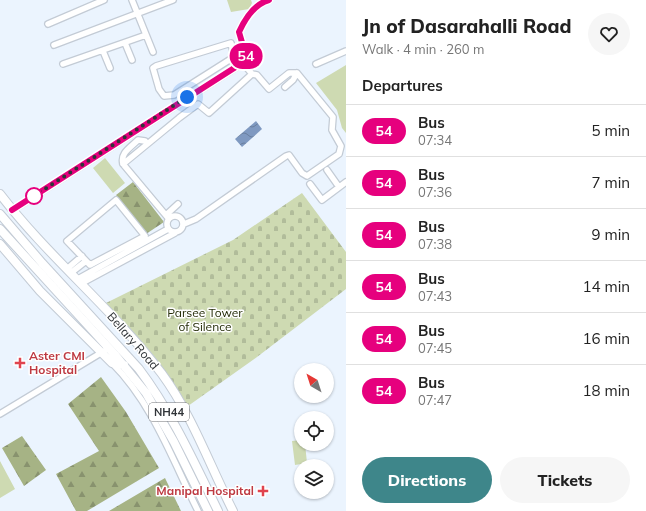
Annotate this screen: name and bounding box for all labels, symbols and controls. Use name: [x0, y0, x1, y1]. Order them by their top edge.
button: heart: [588, 13, 630, 55]
text: Jn of Dasarahalli Road: [362, 14, 572, 38]
text: Walk · 4 min · 260 m: [362, 41, 484, 57]
line badge: 54: [228, 43, 264, 69]
text: 54: [238, 47, 254, 65]
text: Departures: [362, 76, 443, 95]
your location: [177, 87, 197, 107]
text: Bus: [418, 113, 445, 132]
text: 5 min: [592, 121, 630, 140]
text: 54: [376, 122, 392, 140]
text: 07:34: [418, 132, 452, 148]
text: Bus: [418, 165, 445, 184]
text: 7 min: [592, 173, 630, 192]
text: 54: [376, 174, 392, 192]
text: 07:36: [418, 184, 452, 200]
unlabelled marker: [25, 187, 43, 205]
text: Bus: [418, 217, 445, 236]
text: 9 min: [592, 225, 630, 244]
text: 54: [376, 226, 392, 244]
text: 07:38: [418, 236, 452, 252]
text: Bus: [418, 269, 445, 288]
text: 14 min: [583, 277, 630, 296]
text: 54: [376, 278, 392, 296]
text: 07:43: [418, 288, 452, 304]
park label: Parsee Tower of Silence: [167, 305, 243, 334]
street label: Bellary Road: [104, 309, 162, 372]
text: Bus: [418, 321, 445, 340]
text: 16 min: [583, 329, 630, 348]
text: 54: [376, 330, 392, 348]
text: 07:45: [418, 340, 452, 356]
place label: Aster CMI Hospital: [29, 348, 85, 377]
marker: Aster CMI Hospital: [14, 357, 26, 369]
north arrow: [294, 363, 334, 403]
map controls: [294, 363, 334, 499]
text: Bus: [418, 373, 445, 392]
text: 18 min: [583, 381, 630, 400]
text: 54: [376, 382, 392, 400]
text: 07:47: [418, 392, 452, 408]
road number: NH44: [149, 403, 189, 421]
button: locate: [294, 411, 334, 451]
button: Directions: [362, 457, 492, 503]
button: Tickets: [500, 457, 630, 503]
button: layers: [294, 459, 334, 499]
place label: Manipal Hospital: [156, 483, 254, 498]
marker: Manipal Hospital: [257, 485, 269, 497]

